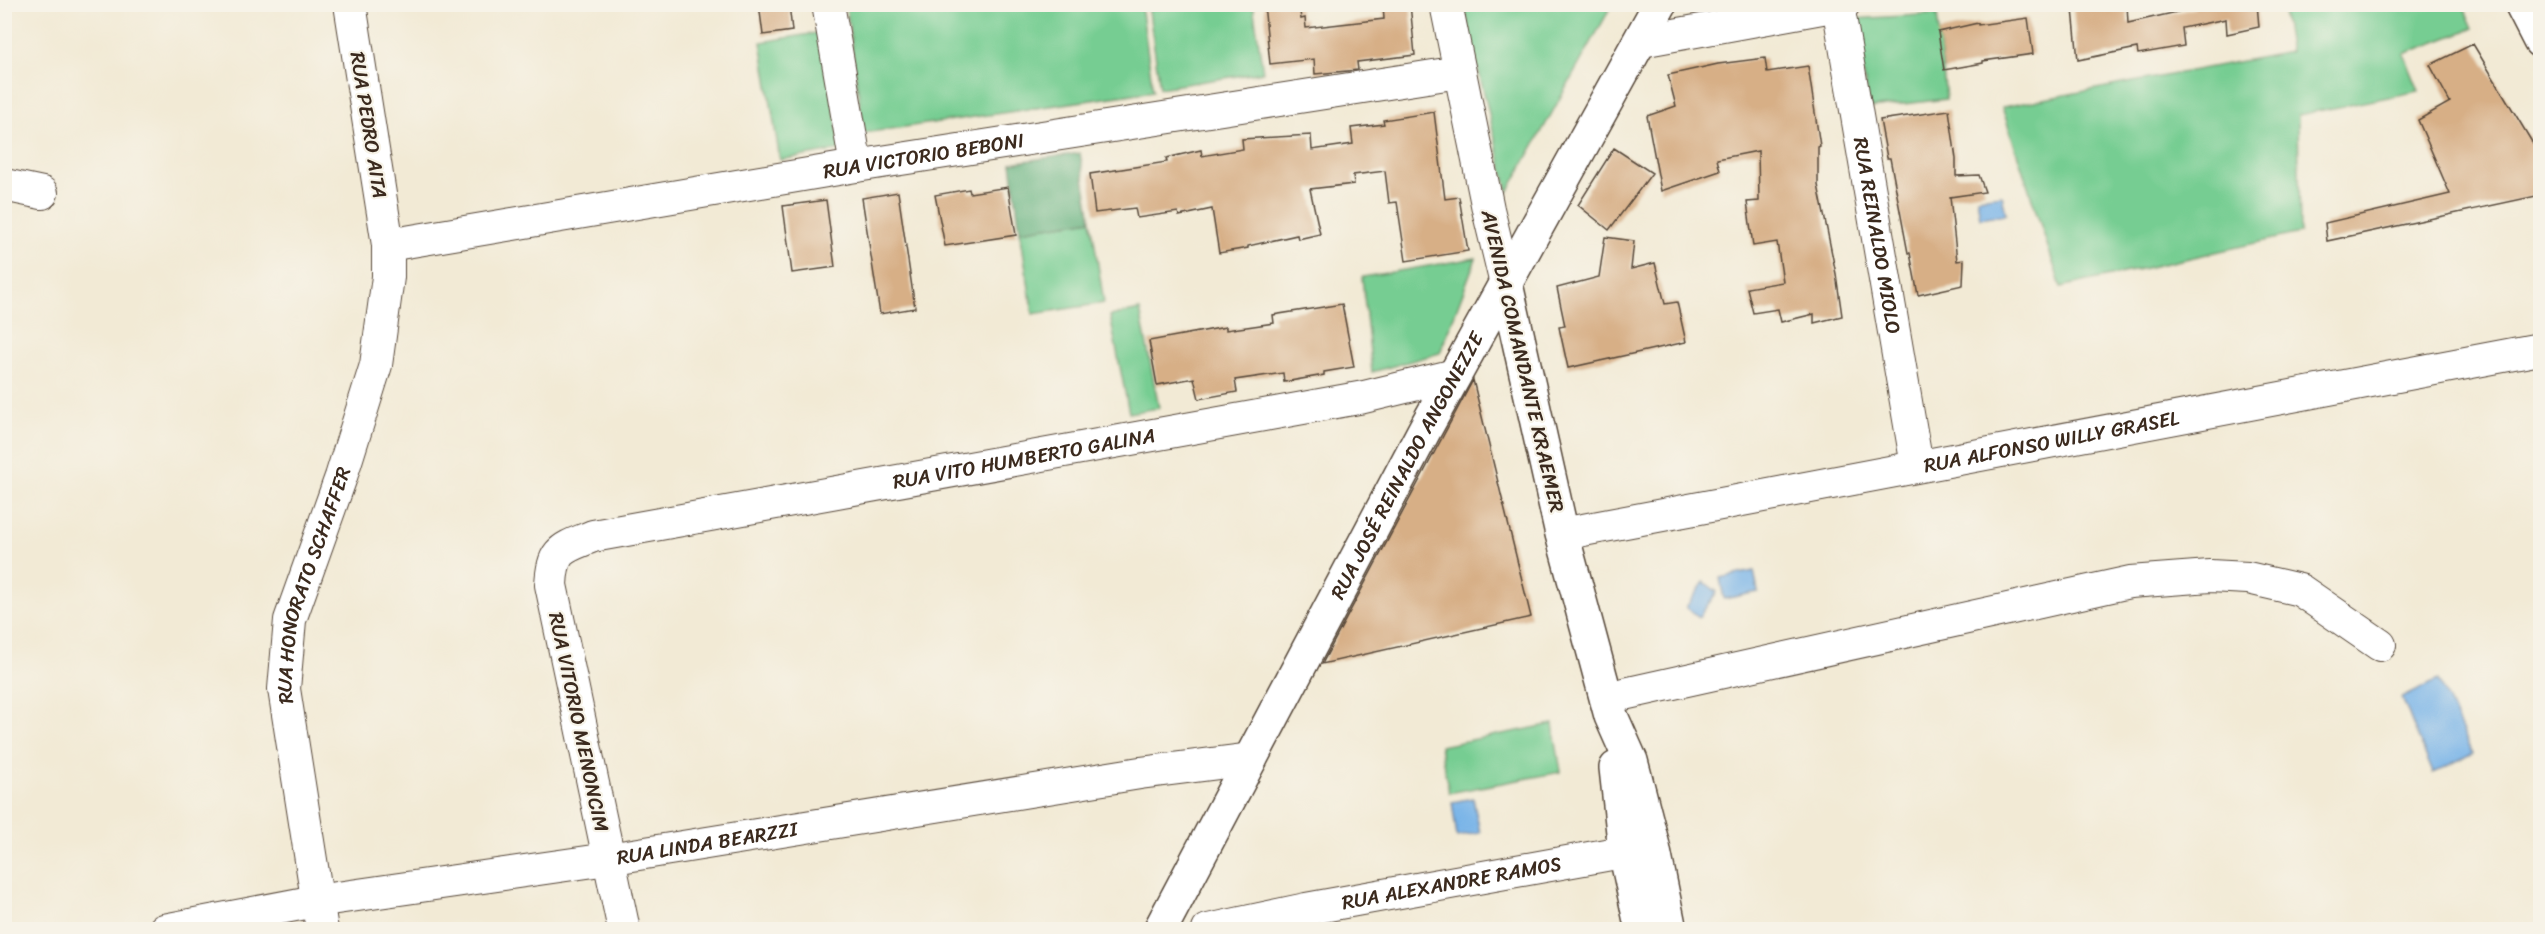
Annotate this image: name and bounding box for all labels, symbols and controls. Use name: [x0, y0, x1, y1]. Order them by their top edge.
street label: RUA PEDRO AITA: [340, 49, 397, 201]
street label: RUA VICTORIO BEBONI: [821, 123, 1027, 189]
street label: RUA REINALDO MIOLO: [1843, 134, 1911, 337]
street label: AVENIDA COMANDANTE KRAEMER: [1470, 205, 1574, 516]
street label: RUA JOSÉ REINALDO ANGONEZZE: [1321, 324, 1494, 606]
street label: RUA ALFONSO WILLY GRASEL: [1921, 401, 2183, 483]
street label: RUA VITO HUMBERTO GALINA: [890, 418, 1158, 500]
street label: RUA HONORATO SCHAFFER: [267, 462, 361, 707]
street label: RUA VITORIO MENONCIM: [538, 609, 619, 835]
street label: RUA LINDA BEARZZI: [614, 811, 801, 875]
street label: RUA ALEXANDRE RAMOS: [1339, 846, 1564, 920]

